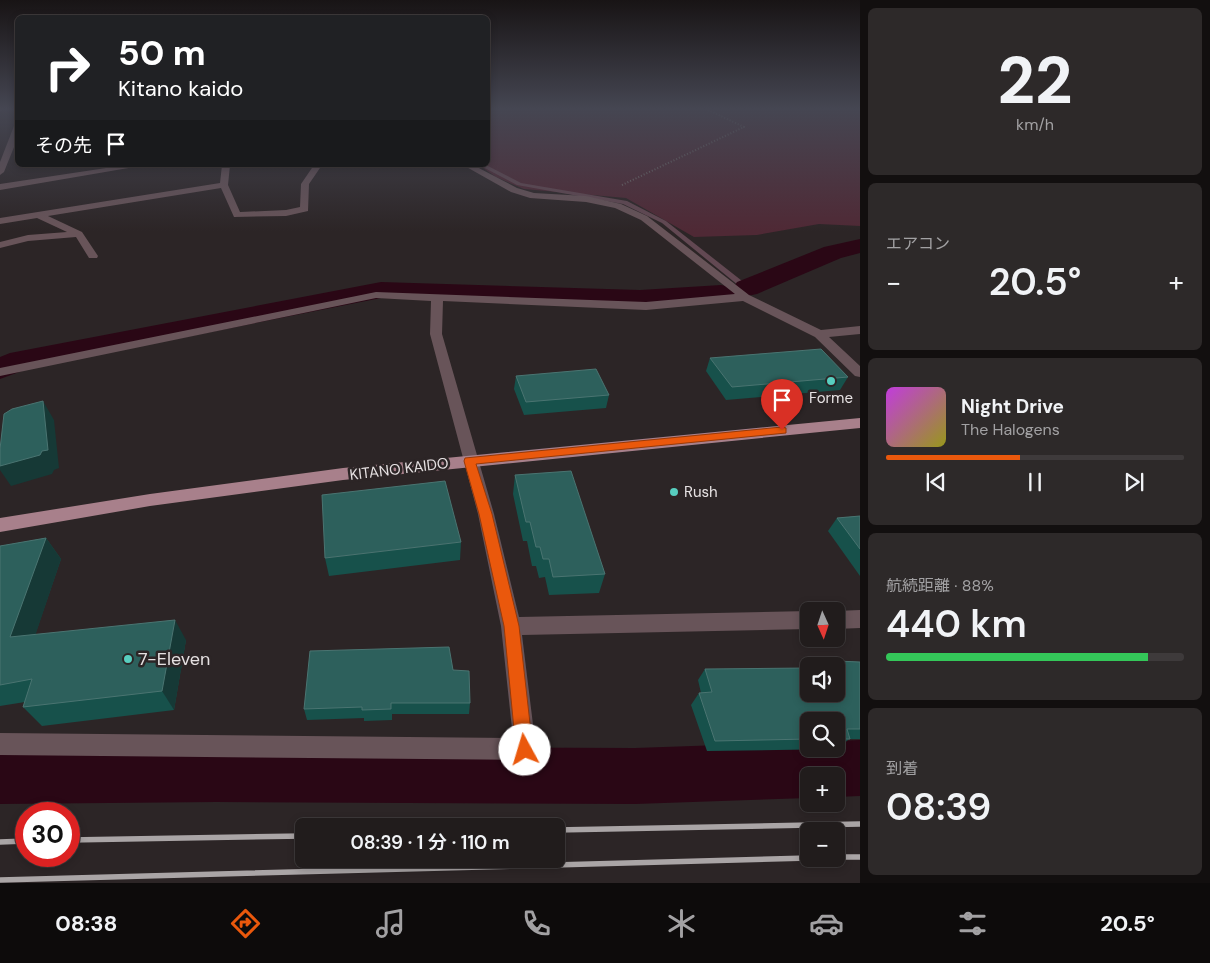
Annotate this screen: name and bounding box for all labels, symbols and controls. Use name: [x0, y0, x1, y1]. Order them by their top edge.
text: 50 m: [118, 30, 206, 76]
icon: right: [35, 35, 100, 100]
text: 22: [997, 39, 1073, 123]
text: Kitano kaido: [118, 74, 243, 103]
text: km/h: [1016, 114, 1054, 135]
icon: arrive: [102, 130, 130, 158]
text: その先: [35, 133, 92, 158]
text: エアコン: [886, 233, 950, 254]
text: 20.5°: [989, 257, 1081, 307]
text: −: [886, 264, 901, 301]
text: +: [1169, 264, 1184, 301]
marker: Forme: [825, 375, 837, 387]
pin: [761, 379, 803, 430]
icon: arrive: [768, 386, 796, 414]
place label: Forme: [809, 388, 853, 408]
text: Night Drive: [961, 394, 1064, 419]
text: The Halogens: [961, 419, 1060, 440]
street label: KITANO KAIDO: [348, 453, 450, 485]
icon: previous: [922, 468, 950, 496]
icon: pause: [1021, 468, 1049, 496]
icon: next: [1120, 468, 1148, 496]
place label: Rush: [684, 482, 718, 502]
marker: Rush: [668, 486, 680, 498]
text: 航続距離 · 88%: [886, 575, 994, 596]
text: 440 km: [886, 599, 1027, 649]
north arrow: [800, 602, 845, 648]
map controls: [800, 602, 845, 867]
place label: 7-Eleven: [138, 647, 210, 671]
marker: 7-Eleven: [122, 653, 134, 665]
button: sound: [800, 657, 845, 702]
button: search: [800, 712, 845, 757]
position arrow: [498, 723, 550, 775]
text: 到着: [886, 758, 918, 779]
button: +: [800, 767, 845, 812]
text: 08:39: [886, 782, 991, 832]
speed limit sign: 30: [15, 802, 80, 867]
button: −: [800, 822, 845, 867]
text: 08:39 · 1 分 · 110 m: [350, 830, 510, 855]
icon: directions: [228, 906, 263, 941]
icon: music: [373, 906, 408, 941]
icon: phone: [519, 906, 554, 941]
icon: climate: [664, 906, 699, 941]
icon: car: [809, 906, 844, 941]
icon: filters: [955, 906, 990, 941]
text: 08:38: [55, 909, 117, 938]
text: 20.5°: [1100, 909, 1155, 938]

